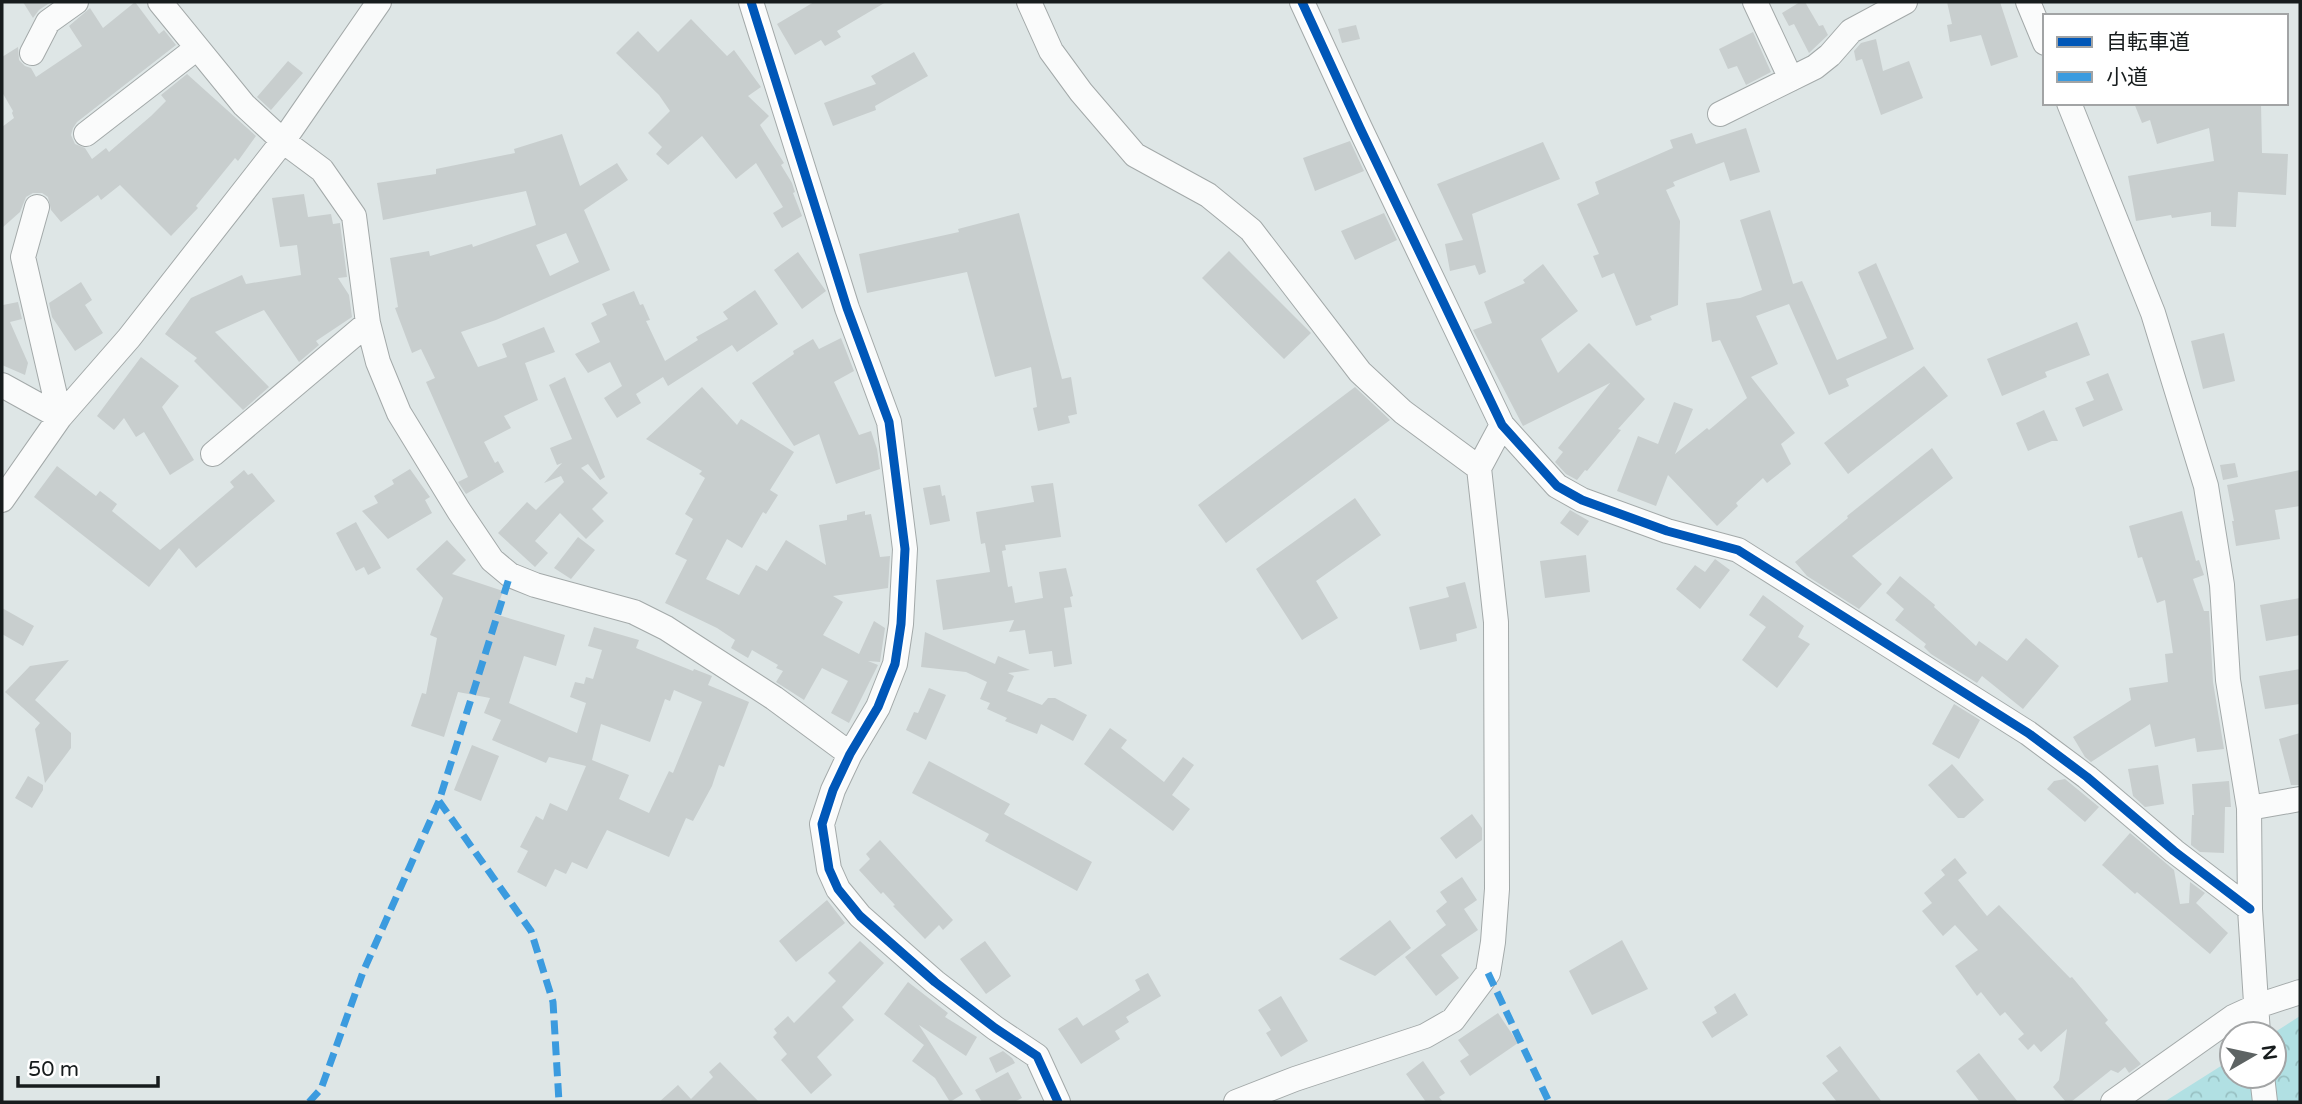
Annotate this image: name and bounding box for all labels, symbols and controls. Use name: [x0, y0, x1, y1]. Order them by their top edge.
legend: [2043, 14, 2288, 105]
text: 自転車道: [2106, 30, 2190, 55]
text: 小道: [2106, 65, 2148, 90]
north arrow: [2218, 1020, 2288, 1090]
text: N: [2257, 1043, 2281, 1062]
scale bar: [18, 1044, 158, 1088]
text: 50 m: [28, 1057, 79, 1082]

